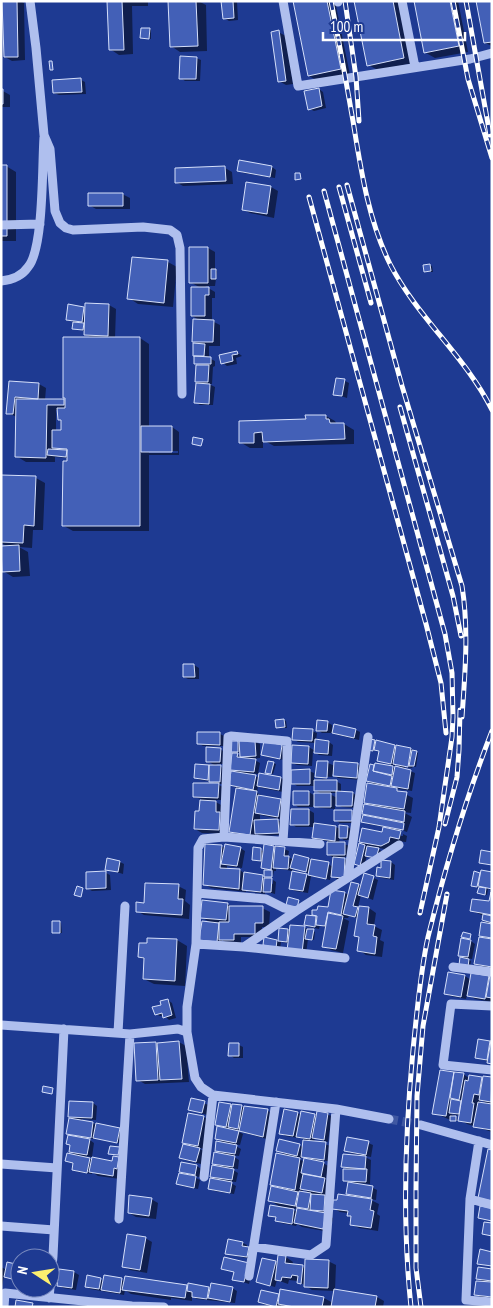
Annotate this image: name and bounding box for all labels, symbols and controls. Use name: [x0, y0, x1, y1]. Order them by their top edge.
scale bar: [323, 10, 466, 42]
text: 100 m: [330, 17, 363, 36]
north arrow: [10, 1248, 60, 1298]
text: N: [13, 1265, 32, 1276]

